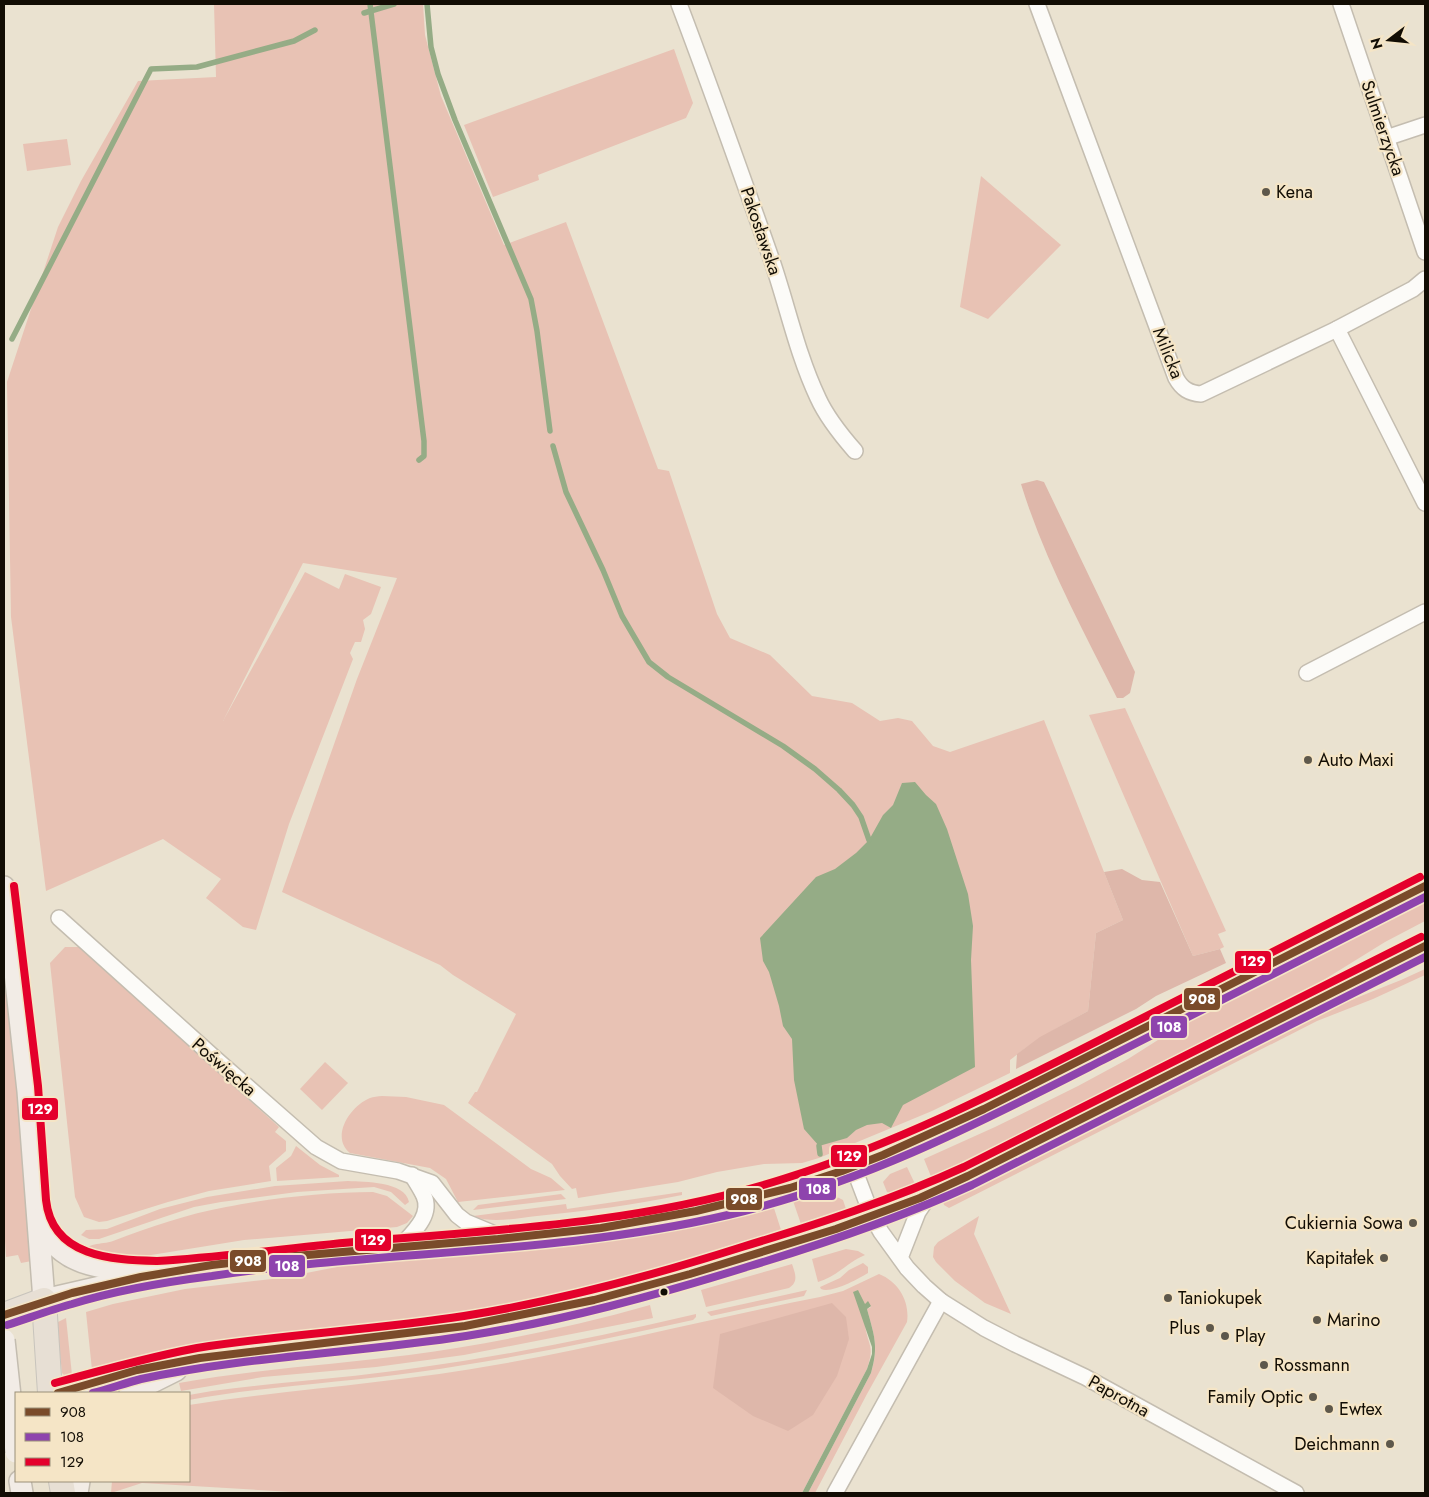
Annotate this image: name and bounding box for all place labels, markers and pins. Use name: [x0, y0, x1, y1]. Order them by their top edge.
place label: Kena: [1276, 179, 1313, 205]
marker: Kena: [1260, 186, 1272, 198]
place label: Auto Maxi: [1318, 747, 1394, 773]
marker: Auto Maxi: [1302, 754, 1314, 766]
place label: Cukiernia Sowa: [1285, 1210, 1403, 1236]
marker: Cukiernia Sowa: [1407, 1217, 1419, 1229]
place label: Kapitałek: [1306, 1245, 1374, 1271]
marker: Kapitałek: [1378, 1252, 1390, 1264]
place label: Taniokupek: [1178, 1285, 1262, 1311]
unlabelled marker: [659, 1287, 669, 1297]
marker: Taniokupek: [1162, 1292, 1174, 1304]
place label: Marino: [1327, 1307, 1381, 1333]
marker: Marino: [1311, 1314, 1323, 1326]
place label: Plus: [1169, 1315, 1200, 1341]
marker: Plus: [1204, 1322, 1216, 1334]
place label: Play: [1235, 1323, 1266, 1349]
marker: Play: [1219, 1330, 1231, 1342]
place label: Rossmann: [1274, 1352, 1350, 1378]
marker: Rossmann: [1258, 1359, 1270, 1371]
place label: Family Optic: [1208, 1384, 1303, 1410]
marker: Family Optic: [1307, 1391, 1319, 1403]
place label: Ewtex: [1339, 1396, 1382, 1422]
marker: Ewtex: [1323, 1403, 1335, 1415]
place label: Deichmann: [1294, 1431, 1380, 1457]
marker: Deichmann: [1384, 1438, 1396, 1450]

